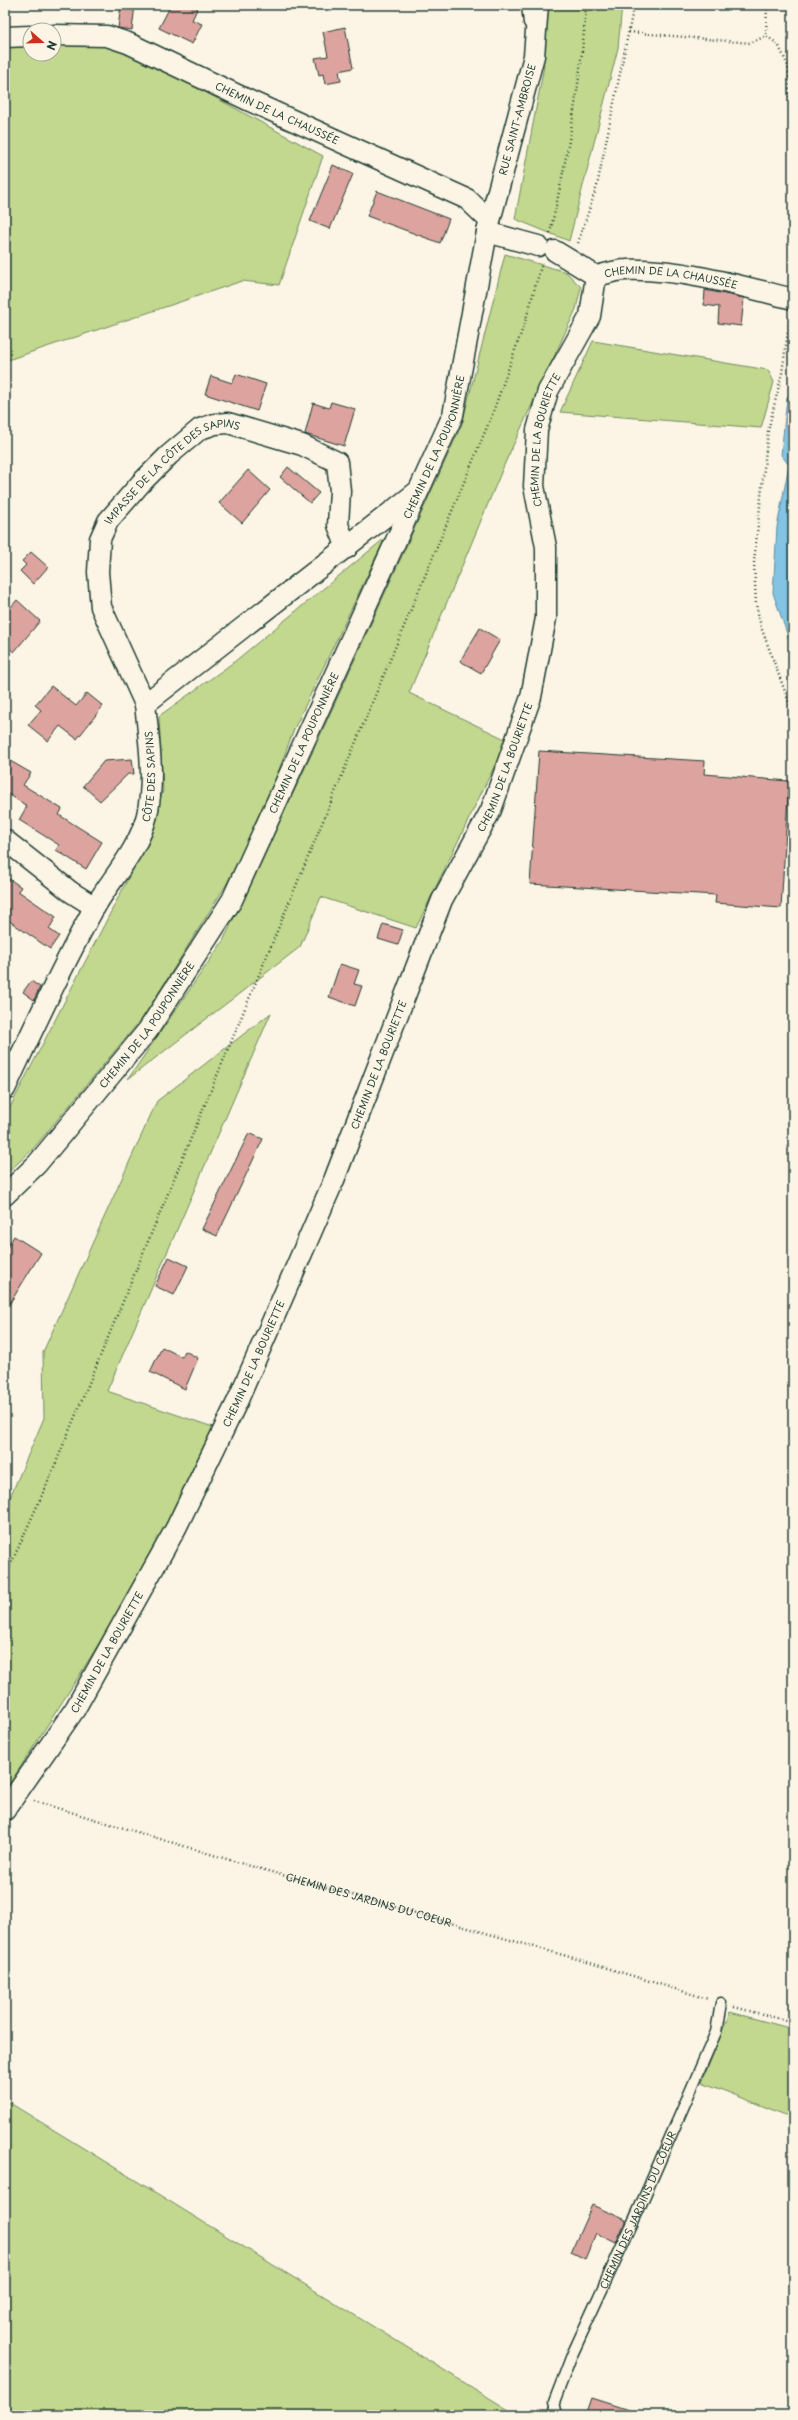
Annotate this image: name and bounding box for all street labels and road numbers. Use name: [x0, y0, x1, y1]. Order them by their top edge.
street label: RUE SAINT-AMBROISE: [495, 62, 539, 177]
street label: CHEMIN DE LA CHAUSSÉE: [213, 78, 342, 147]
street label: CHEMIN DE LA CHAUSSÉE: [602, 262, 739, 292]
street label: CHEMIN DE LA BOURIETTE: [526, 370, 564, 508]
street label: CHEMIN DE LA POUPONNIÈRE: [399, 374, 467, 521]
street label: IMPASSE DE LA CÔTE DES SAPINS: [100, 415, 242, 526]
street label: CHEMIN DE LA POUPONNIÈRE: [265, 670, 342, 816]
street label: CHEMIN DE LA BOURIETTE: [473, 700, 536, 834]
street label: CÔTE DES SAPINS: [137, 730, 158, 824]
street label: CHEMIN DE LA POUPONNIÈRE: [95, 958, 197, 1091]
street label: CHEMIN DE LA BOURIETTE: [346, 998, 410, 1131]
street label: CHEMIN DE LA BOURIETTE: [218, 1298, 288, 1429]
street label: CHEMIN DE LA BOURIETTE: [66, 1588, 146, 1716]
street label: CHEMIN DES JARDINS DU COEUR: [284, 1868, 454, 1930]
street label: CHEMIN DES JARDINS DU COEUR: [595, 2128, 679, 2291]

